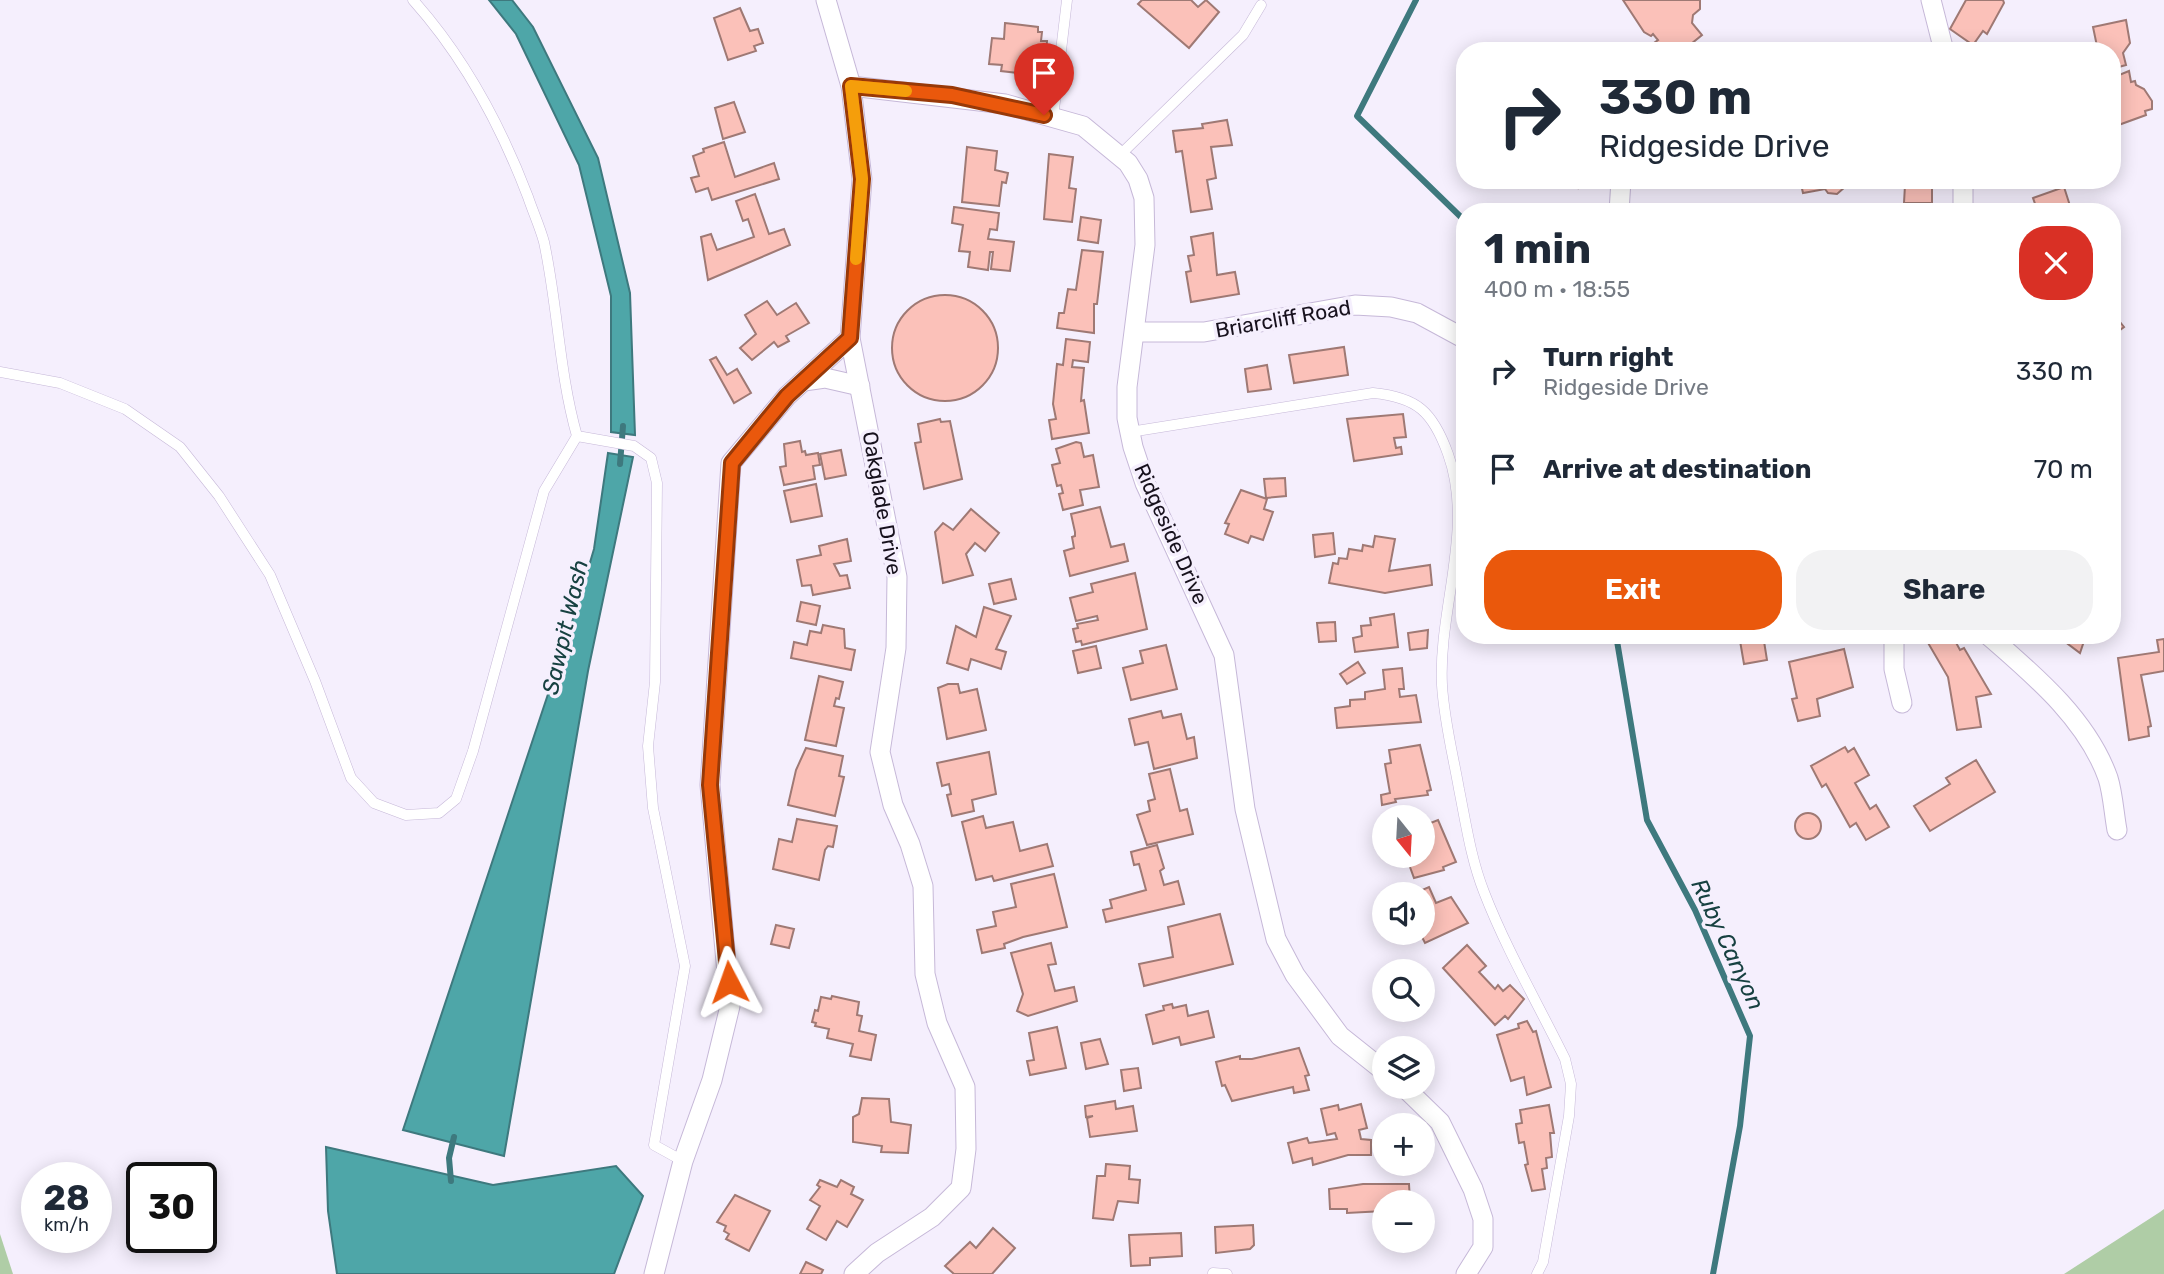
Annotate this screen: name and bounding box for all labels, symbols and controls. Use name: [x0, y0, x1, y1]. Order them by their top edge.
pin: [1014, 43, 1074, 115]
icon: arrive: [1025, 54, 1063, 92]
text: 330 m: [1599, 68, 1752, 126]
icon: right: [1484, 70, 1575, 161]
text: Ridgeside Drive: [1599, 127, 1830, 165]
text: 1 min: [1484, 224, 1591, 274]
button: close: [2019, 226, 2093, 300]
text: 400 m · 18:55: [1484, 275, 1630, 303]
street label: Briarcliff Road: [1213, 294, 1353, 343]
text: Turn right: [1543, 342, 1673, 373]
icon: right: [1484, 352, 1522, 390]
text: 330 m: [2016, 356, 2093, 387]
text: Ridgeside Drive: [1543, 373, 1709, 401]
street label: Oakglade Drive: [858, 429, 907, 577]
icon: arrive: [1484, 450, 1522, 488]
text: Arrive at destination: [1543, 454, 1811, 485]
text: 70 m: [2034, 454, 2093, 485]
street label: Ridgeside Drive: [1129, 460, 1214, 608]
button: Exit: [1484, 550, 1782, 630]
button: Share: [1796, 550, 2093, 630]
water label: Sawpit Wash: [536, 557, 594, 697]
north arrow: [1372, 805, 1435, 868]
map controls: [1372, 805, 1435, 1253]
water label: Ruby Canyon: [1685, 874, 1771, 1014]
button: sound: [1372, 882, 1435, 945]
position arrow: [692, 945, 766, 1019]
button: search: [1372, 959, 1435, 1022]
button: layers: [1372, 1036, 1435, 1099]
button: +: [1372, 1113, 1435, 1176]
speed limit sign: 30: [126, 1162, 217, 1253]
text: 28: [43, 1177, 90, 1219]
button: −: [1372, 1190, 1435, 1253]
text: km/h: [44, 1214, 89, 1236]

